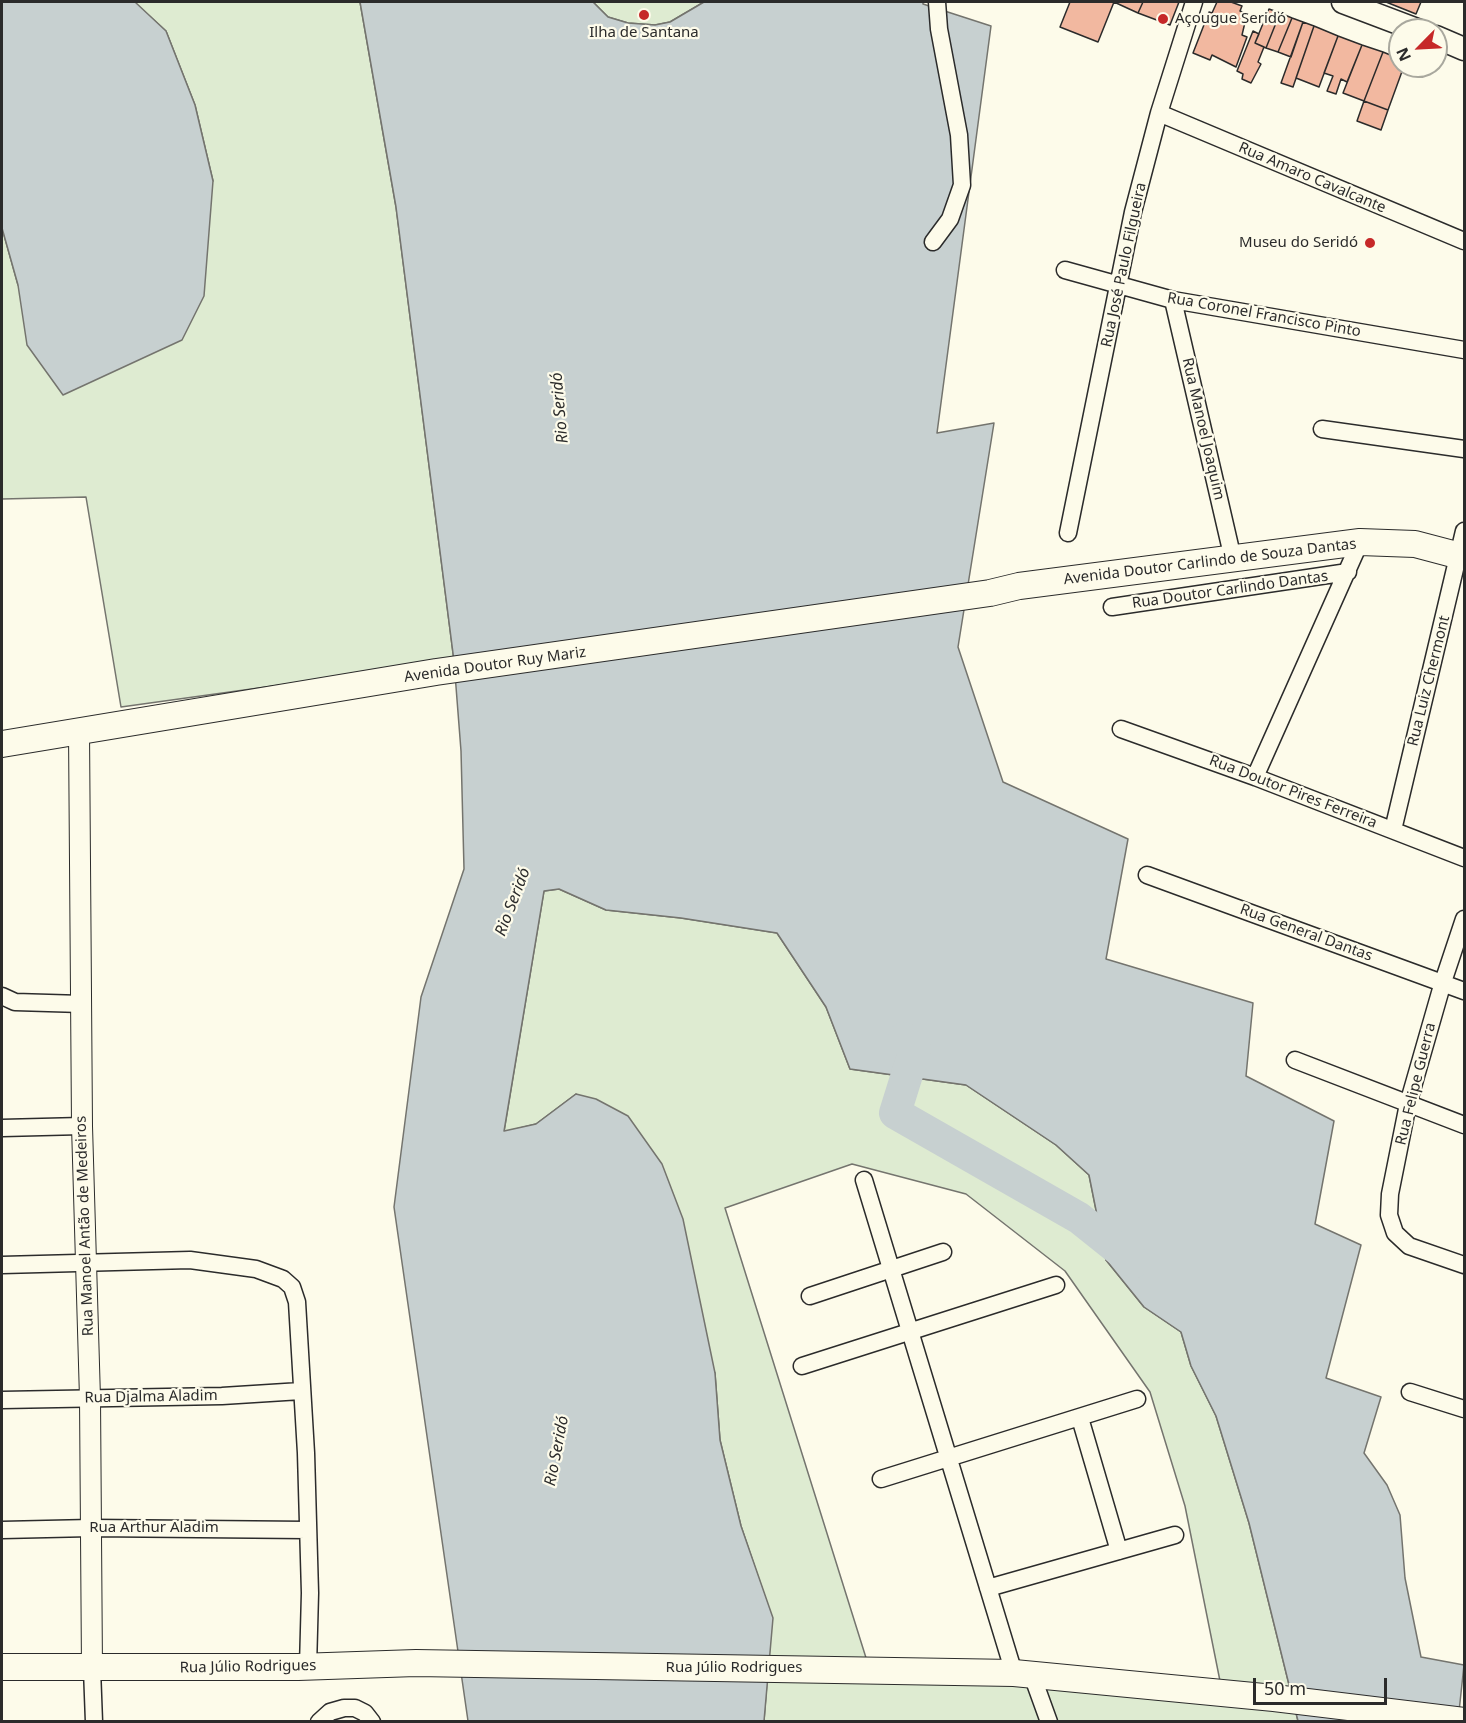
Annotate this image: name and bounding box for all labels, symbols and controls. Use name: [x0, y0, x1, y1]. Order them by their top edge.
marker: Ilha de Santana: [637, 8, 651, 22]
place label: Açougue Seridó: [1175, 10, 1286, 28]
marker: Açougue Seridó: [1156, 12, 1170, 26]
north arrow: [1388, 18, 1448, 78]
place label: Ilha de Santana: [589, 24, 699, 42]
text: N: [1391, 44, 1416, 65]
street label: Rua Amaro Cavalcante: [1236, 139, 1388, 217]
street label: Rua José Paulo Filgueira: [1098, 181, 1150, 349]
place label: Museu do Seridó: [1239, 234, 1358, 252]
marker: Museu do Seridó: [1363, 236, 1377, 250]
street label: Rua Coronel Francisco Pinto: [1166, 289, 1362, 341]
street label: Rua Manoel Joaquim: [1178, 356, 1228, 502]
water label: Rio Seridó: [547, 372, 573, 444]
street label: Avenida Doutor Carlindo de Souza Dantas: [1063, 535, 1357, 589]
street label: Rua Doutor Carlindo Dantas: [1131, 567, 1329, 613]
street label: Rua Luiz Chermont: [1404, 614, 1454, 748]
street label: Avenida Doutor Ruy Mariz: [403, 643, 587, 687]
street label: Rua Doutor Pires Ferreira: [1207, 752, 1379, 832]
water label: Rio Seridó: [491, 865, 535, 939]
street label: Rua General Dantas: [1237, 901, 1375, 965]
street label: Rua Felipe Guerra: [1392, 1021, 1440, 1147]
street label: Rua Manoel Antão de Medeiros: [72, 1115, 98, 1337]
street label: Rua Djalma Aladim: [84, 1387, 218, 1407]
water label: Rio Seridó: [541, 1414, 573, 1488]
street label: Rua Arthur Aladim: [89, 1519, 219, 1537]
street label: Rua Júlio Rodrigues: [179, 1657, 317, 1677]
street label: Rua Júlio Rodrigues: [666, 1659, 802, 1677]
scale bar: [1256, 1666, 1390, 1704]
text: 50 m: [1264, 1676, 1306, 1700]

